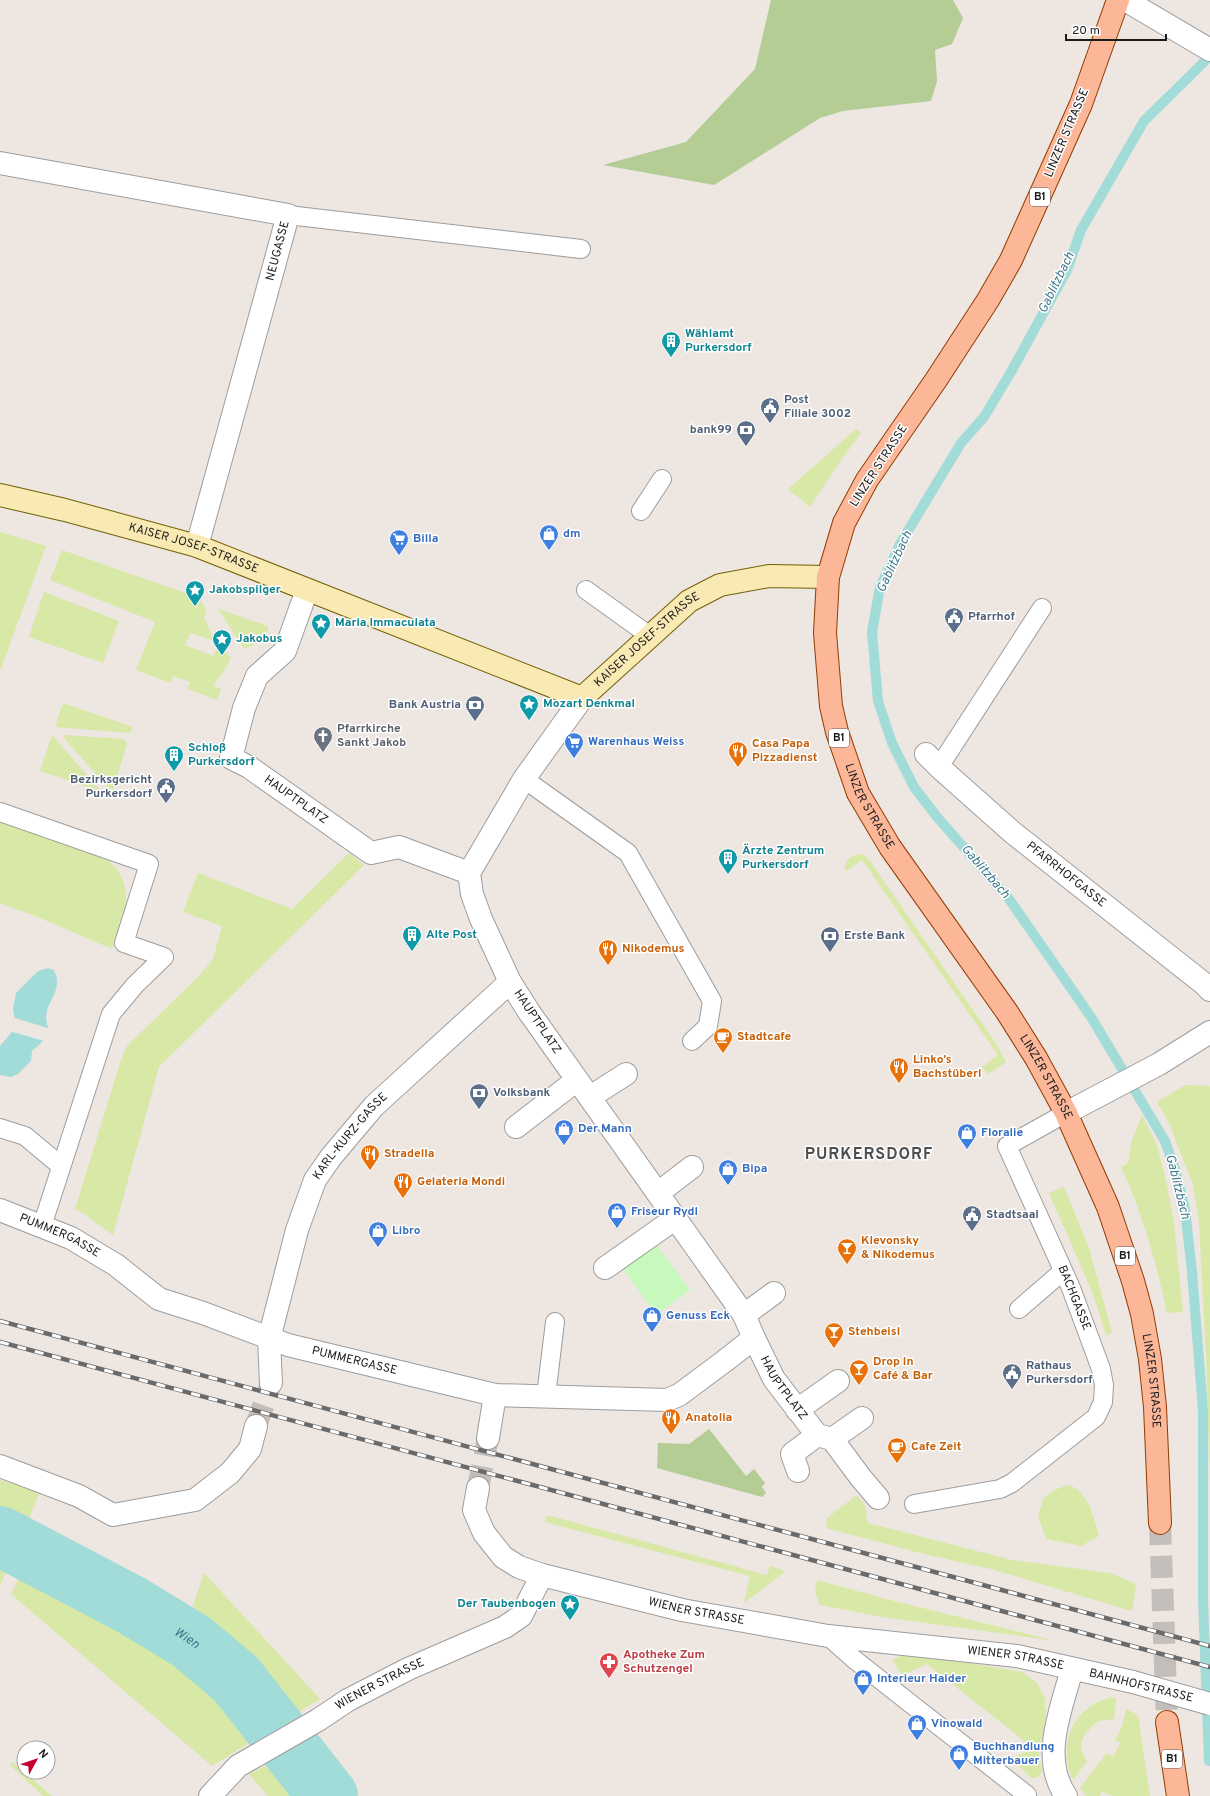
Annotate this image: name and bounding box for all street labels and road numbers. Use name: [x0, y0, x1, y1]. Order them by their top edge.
street label: LINZER STRASSE: [1041, 86, 1093, 180]
road number: B1: [1030, 188, 1050, 206]
street label: NEUGASSE: [262, 219, 294, 283]
street label: LINZER STRASSE: [846, 422, 912, 510]
street label: KAISER JOSEF-STRASSE: [127, 520, 261, 578]
street label: KAISER JOSEF-STRASSE: [591, 589, 703, 691]
road number: B1: [829, 729, 849, 747]
street label: LINZER STRASSE: [840, 761, 898, 853]
street label: HAUPTPLATZ: [261, 772, 331, 828]
street label: PFARRHOFGASSE: [1023, 838, 1109, 911]
street label: HAUPTPLATZ: [510, 987, 564, 1057]
street label: LINZER STRASSE: [1015, 1032, 1076, 1122]
street label: KARL-KURZ-GASSE: [310, 1089, 391, 1183]
street label: PUMMERGASSE: [17, 1210, 103, 1262]
road number: B1: [1115, 1247, 1135, 1265]
street label: BACHGASSE: [1054, 1263, 1094, 1333]
street label: LINZER STRASSE: [1138, 1332, 1164, 1429]
street label: PUMMERGASSE: [310, 1343, 399, 1379]
street label: HAUPTPLATZ: [756, 1353, 811, 1424]
street label: WIENER STRASSE: [647, 1594, 746, 1629]
street label: WIENER STRASSE: [967, 1643, 1066, 1674]
street label: WIENER STRASSE: [332, 1655, 427, 1714]
street label: BAHNHOFSTRASSE: [1087, 1665, 1195, 1707]
road number: B1: [1162, 1750, 1182, 1768]

